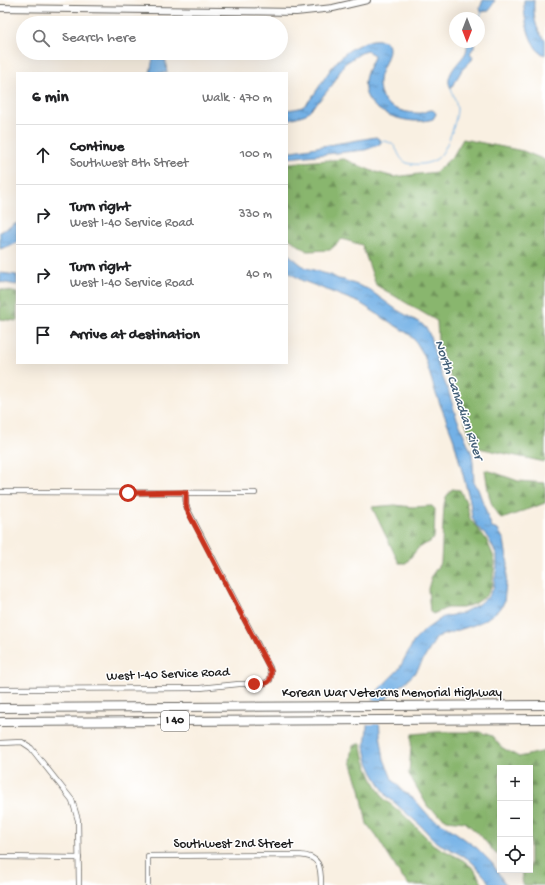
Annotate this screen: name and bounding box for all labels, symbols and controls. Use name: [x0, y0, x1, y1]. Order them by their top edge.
north arrow: [449, 12, 485, 48]
search box: [16, 16, 288, 60]
icon: search: [30, 27, 52, 49]
text: Search here: [62, 29, 136, 47]
text: 6 min: [32, 88, 68, 108]
text: Walk · 470 m: [202, 91, 272, 106]
text: Continue: [70, 138, 124, 156]
icon: ahead: [32, 144, 54, 166]
text: 100 m: [240, 147, 272, 162]
text: Southwest 8th Street: [70, 156, 188, 171]
text: Turn right: [70, 198, 130, 216]
icon: right: [32, 204, 54, 226]
text: 330 m: [239, 207, 272, 222]
text: West I-40 Service Road: [70, 216, 193, 231]
text: Turn right: [70, 258, 130, 276]
icon: right: [32, 264, 54, 286]
text: 40 m: [246, 267, 272, 282]
text: West I-40 Service Road: [70, 276, 193, 291]
icon: arrive: [32, 324, 54, 346]
text: Arrive at destination: [70, 326, 200, 344]
water label: North Canadian River: [430, 338, 487, 465]
route start: [119, 484, 137, 502]
street label: West I-40 Service Road: [106, 665, 231, 685]
route end: [245, 675, 263, 693]
street label: Korean War Veterans Memorial Highway: [282, 686, 503, 701]
road number: I 40: [161, 711, 189, 731]
map controls: [497, 765, 533, 873]
button: +: [497, 765, 533, 801]
button: −: [497, 801, 533, 837]
street label: Southwest 2nd Street: [173, 837, 294, 852]
button: locate: [497, 837, 533, 873]

